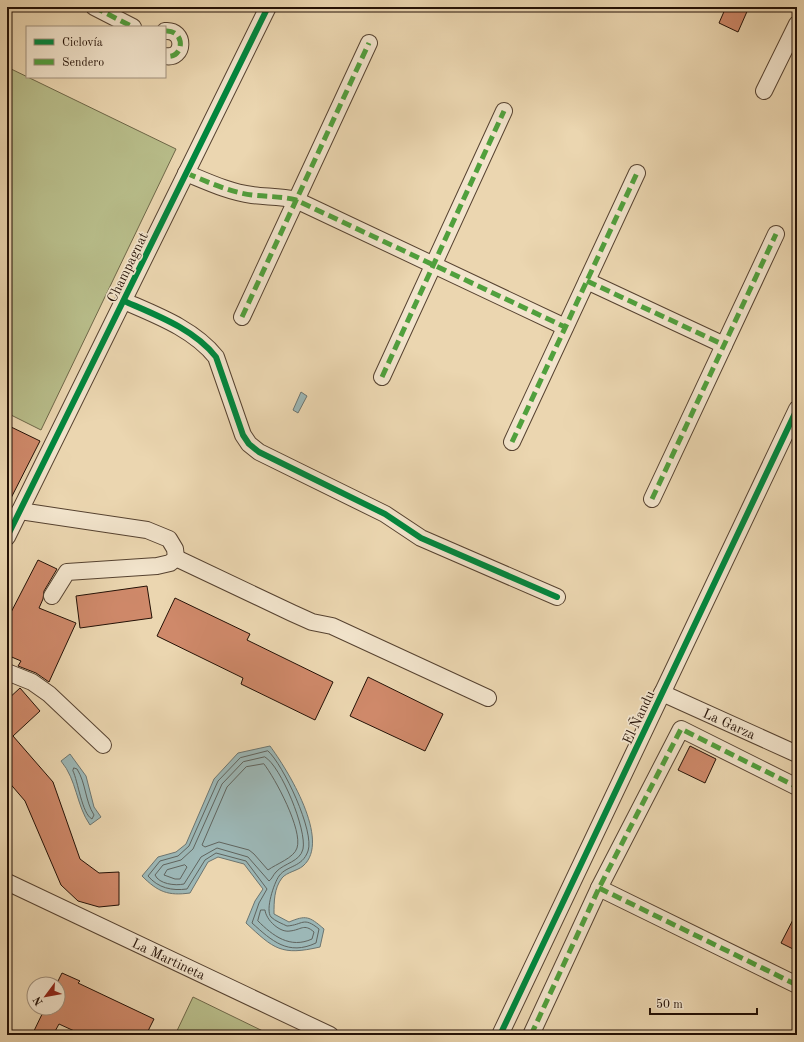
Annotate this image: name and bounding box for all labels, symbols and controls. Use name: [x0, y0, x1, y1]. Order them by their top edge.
legend: [26, 26, 166, 78]
text: Ciclovía: [62, 37, 103, 49]
text: Sendero: [62, 57, 104, 69]
street label: Champagnat: [105, 230, 151, 305]
street label: El Ñandu: [618, 687, 658, 746]
street label: La Garza: [701, 706, 758, 742]
street label: La Martineta: [130, 936, 207, 983]
north arrow: [26, 976, 66, 1016]
scale bar: [650, 990, 757, 1016]
text: N: [32, 994, 46, 1007]
text: 50 m: [656, 998, 683, 1011]

